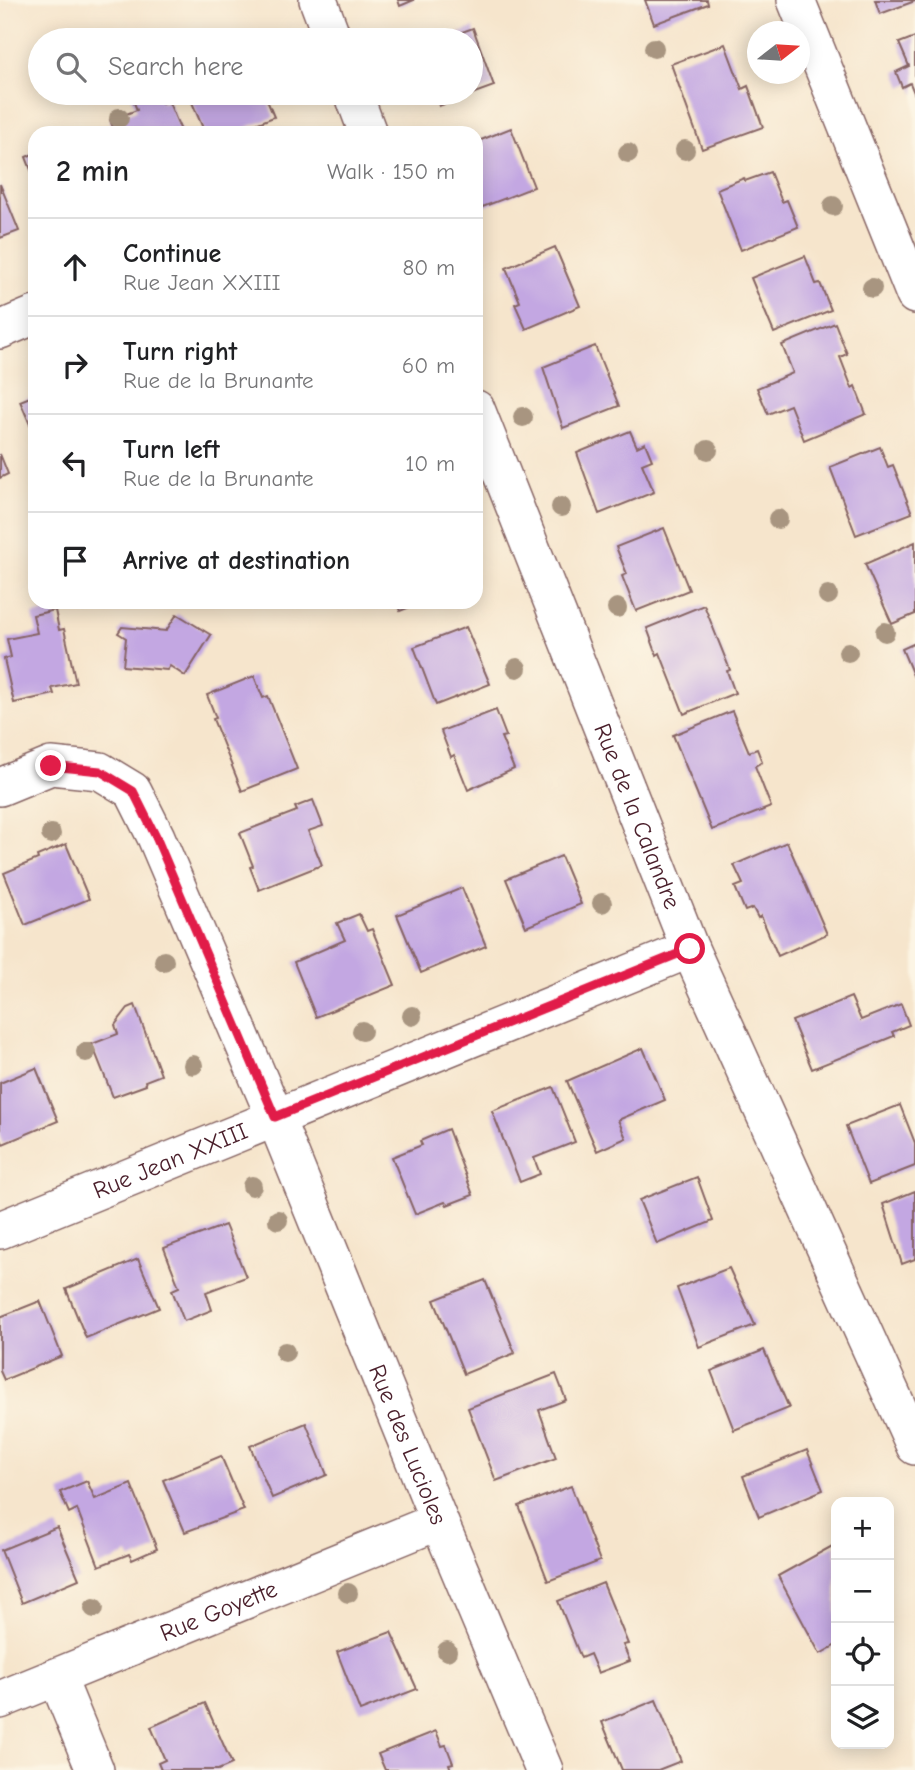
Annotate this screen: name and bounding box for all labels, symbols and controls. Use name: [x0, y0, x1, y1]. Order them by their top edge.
north arrow: [747, 21, 810, 84]
search box: [28, 28, 483, 105]
icon: search: [52, 48, 90, 86]
text: Search here: [108, 52, 243, 82]
text: 2 min: [56, 154, 129, 189]
text: Walk · 150 m: [327, 158, 455, 185]
text: Continue: [123, 239, 221, 269]
icon: ahead: [56, 248, 94, 286]
text: 80 m: [402, 254, 455, 281]
text: Rue Jean XXIII: [123, 269, 281, 296]
text: Turn right: [123, 337, 237, 367]
icon: right: [56, 346, 94, 384]
text: 60 m: [402, 352, 455, 379]
text: Rue de la Brunante: [123, 367, 314, 394]
text: Turn left: [123, 435, 220, 465]
icon: left: [56, 444, 94, 482]
text: 10 m: [405, 450, 455, 477]
text: Rue de la Brunante: [123, 465, 314, 492]
icon: arrive: [56, 542, 94, 580]
text: Arrive at destination: [123, 546, 350, 576]
street label: Rue de la Calandre: [588, 719, 687, 913]
route end: [35, 750, 66, 781]
route start: [674, 933, 705, 964]
street label: Rue Jean XXIII: [89, 1117, 252, 1205]
street label: Rue des Lucioles: [363, 1360, 453, 1529]
map controls: [831, 1497, 894, 1749]
button: +: [831, 1497, 894, 1560]
button: −: [831, 1560, 894, 1623]
street label: Rue Goyette: [156, 1575, 281, 1647]
button: locate: [831, 1623, 894, 1686]
button: layers: [831, 1686, 894, 1749]

